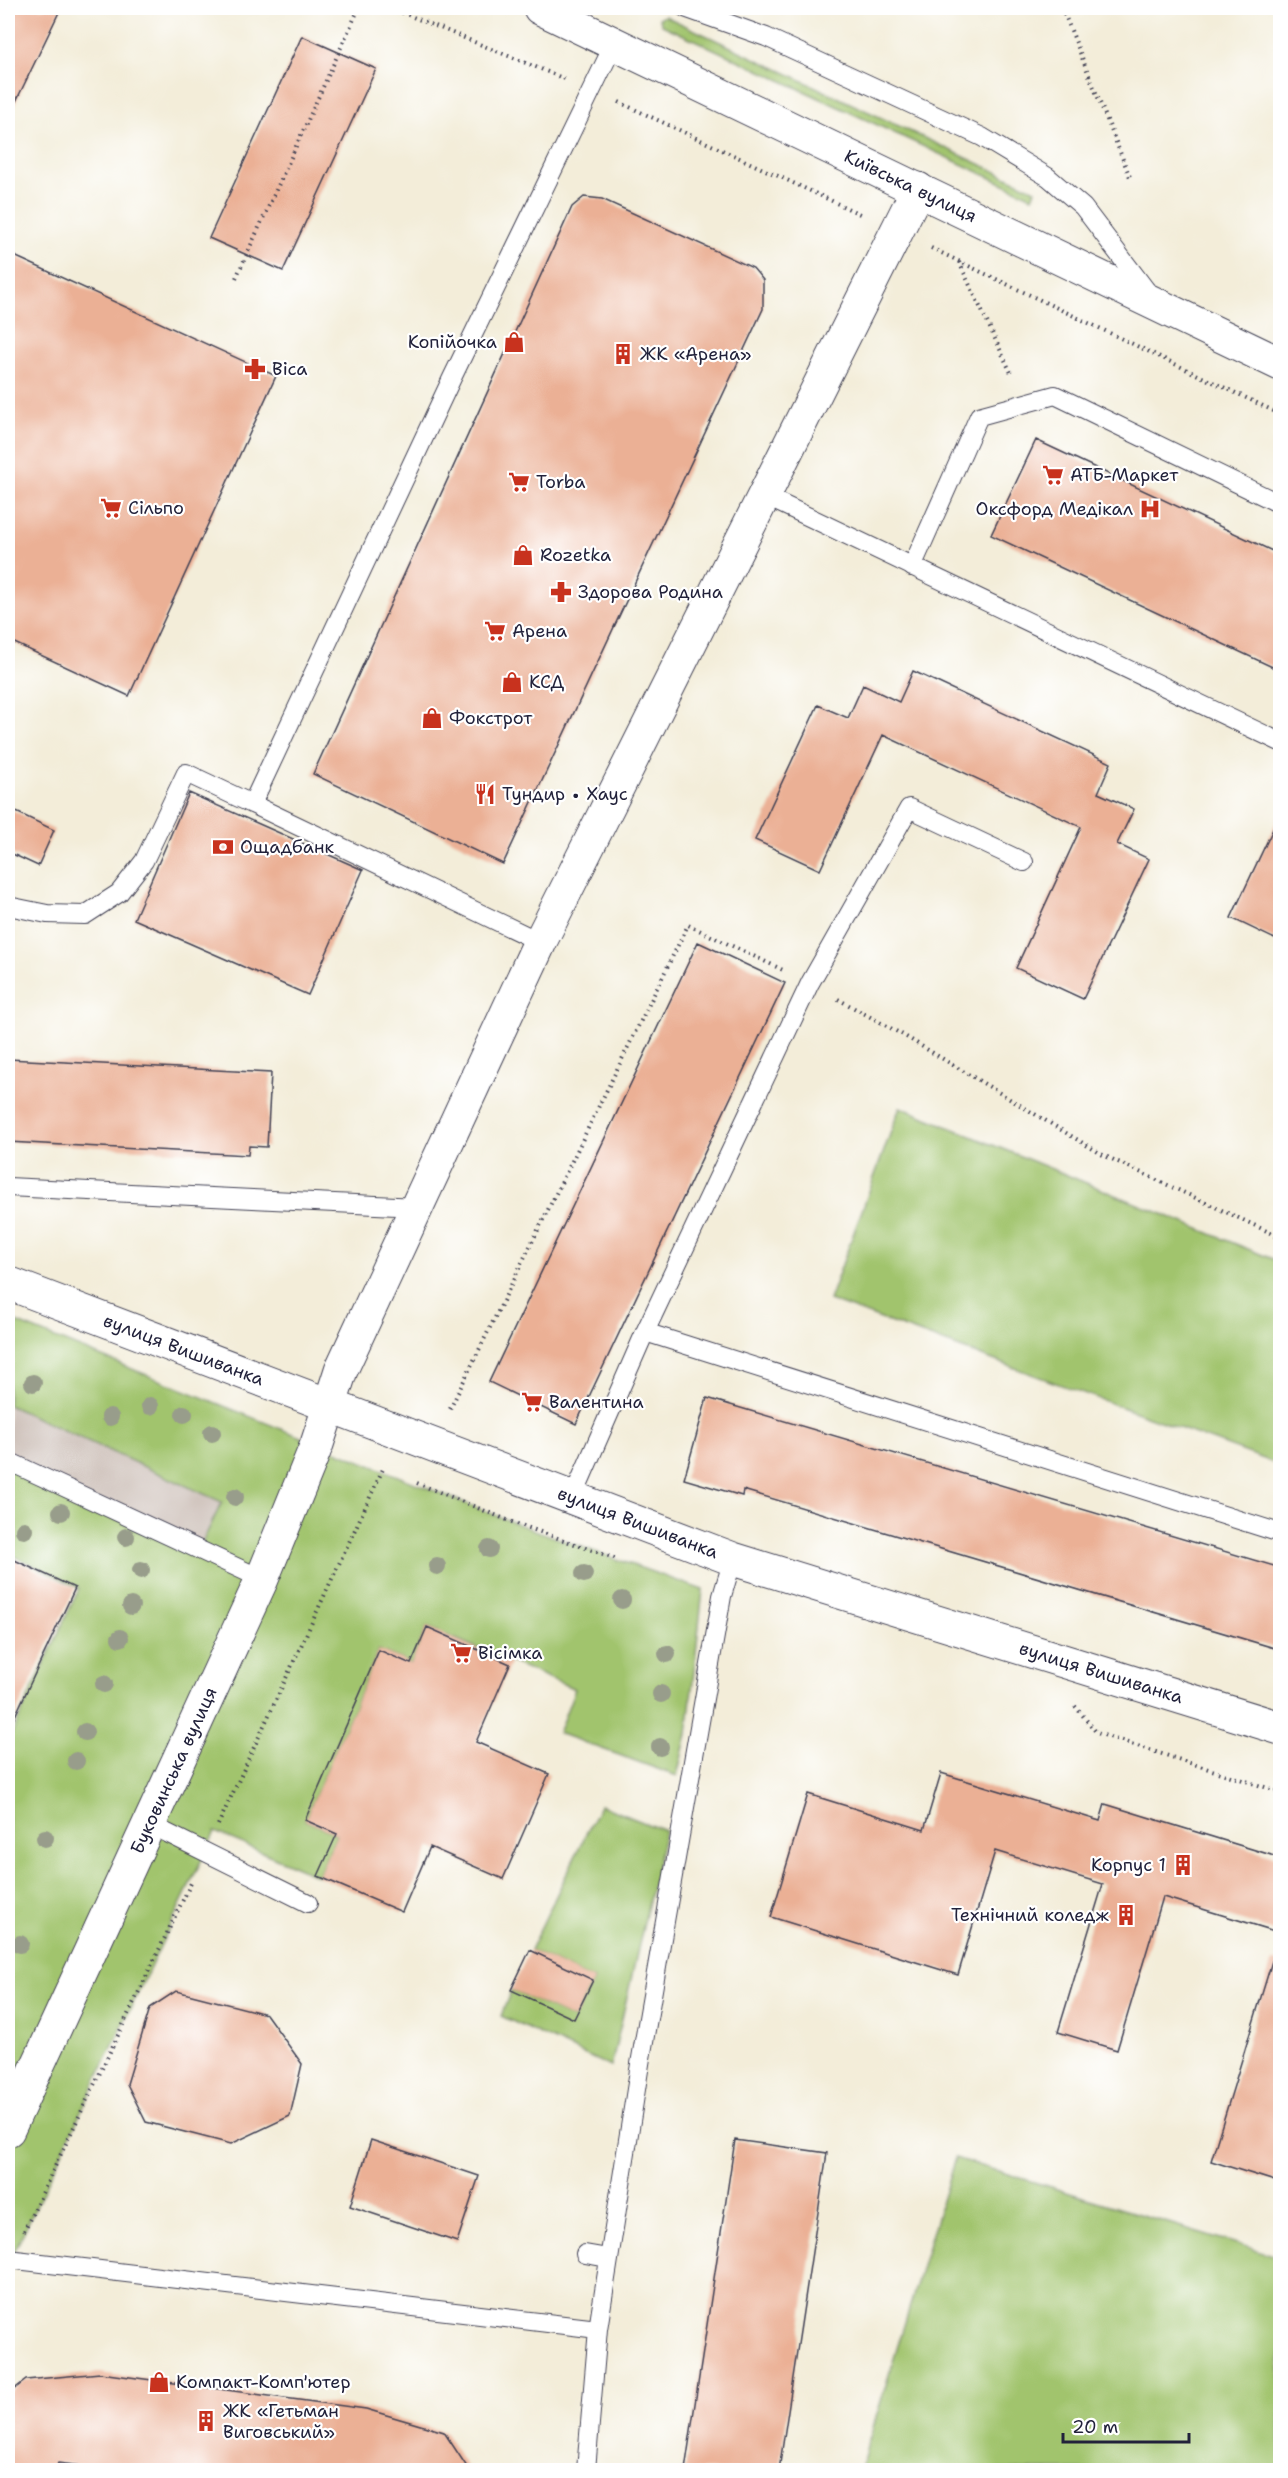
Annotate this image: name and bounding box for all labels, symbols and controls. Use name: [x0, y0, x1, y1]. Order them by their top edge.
street label: Київська вулиця: [840, 144, 981, 228]
place label: Копійочка: [408, 330, 497, 354]
shop icon: Копійочка: [502, 330, 526, 354]
building icon: ЖК «Арена»: [611, 342, 635, 366]
place label: ЖК «Арена»: [640, 342, 752, 366]
pharmacy icon: Віса: [243, 357, 267, 381]
place label: Віса: [272, 357, 307, 381]
supermarket icon: АТБ-Маркет: [1041, 463, 1065, 487]
place label: АТБ-Маркет: [1070, 463, 1179, 487]
supermarket icon: Torba: [507, 470, 531, 494]
place label: Torba: [536, 470, 585, 494]
supermarket icon: Сільпо: [99, 496, 123, 520]
place label: Сільпо: [128, 496, 184, 520]
place label: Оксфорд Медікал: [976, 497, 1133, 521]
hospital icon: Оксфорд Медікал: [1138, 497, 1162, 521]
shop icon: Rozetka: [511, 543, 535, 567]
place label: Rozetka: [540, 543, 611, 567]
pharmacy icon: Здорова Родина: [549, 580, 573, 604]
place label: Здорова Родина: [578, 580, 723, 604]
supermarket icon: Арена: [483, 619, 507, 643]
place label: Арена: [512, 619, 567, 643]
shop icon: КСД: [500, 670, 524, 694]
place label: КСД: [529, 670, 565, 694]
shop icon: Фокстрот: [420, 706, 444, 730]
place label: Фокстрот: [449, 706, 533, 730]
restaurant icon: Тундир • Хаус: [473, 782, 497, 806]
place label: Тундир • Хаус: [502, 782, 628, 806]
bank icon: Ощадбанк: [211, 835, 235, 859]
place label: Ощадбанк: [240, 835, 334, 859]
street label: вулиця Вишиванка: [100, 1308, 268, 1391]
supermarket icon: Валентина: [520, 1390, 544, 1414]
place label: Валентина: [549, 1390, 644, 1414]
street label: вулиця Вишиванка: [554, 1481, 722, 1564]
street label: вулиця Вишиванка: [1016, 1636, 1186, 1709]
supermarket icon: Вiсiмка: [449, 1641, 473, 1665]
place label: Вiсiмка: [478, 1641, 543, 1665]
street label: Буковинська вулиця: [125, 1683, 223, 1858]
place label: Корпус 1: [1091, 1853, 1166, 1877]
building icon: Корпус 1: [1171, 1853, 1195, 1877]
place label: Технічний коледж: [951, 1903, 1110, 1927]
building icon: Технічний коледж: [1114, 1903, 1138, 1927]
shop icon: Компакт-Комп'ютер: [147, 2370, 171, 2394]
place label: Компакт-Комп'ютер: [176, 2370, 351, 2394]
place label: ЖК «Гетьман Виговський»: [223, 2399, 339, 2444]
scale bar: [1063, 2406, 1189, 2444]
building icon: ЖК «Гетьман Виговський»: [194, 2409, 218, 2433]
text: 20 m: [1072, 2415, 1118, 2439]

